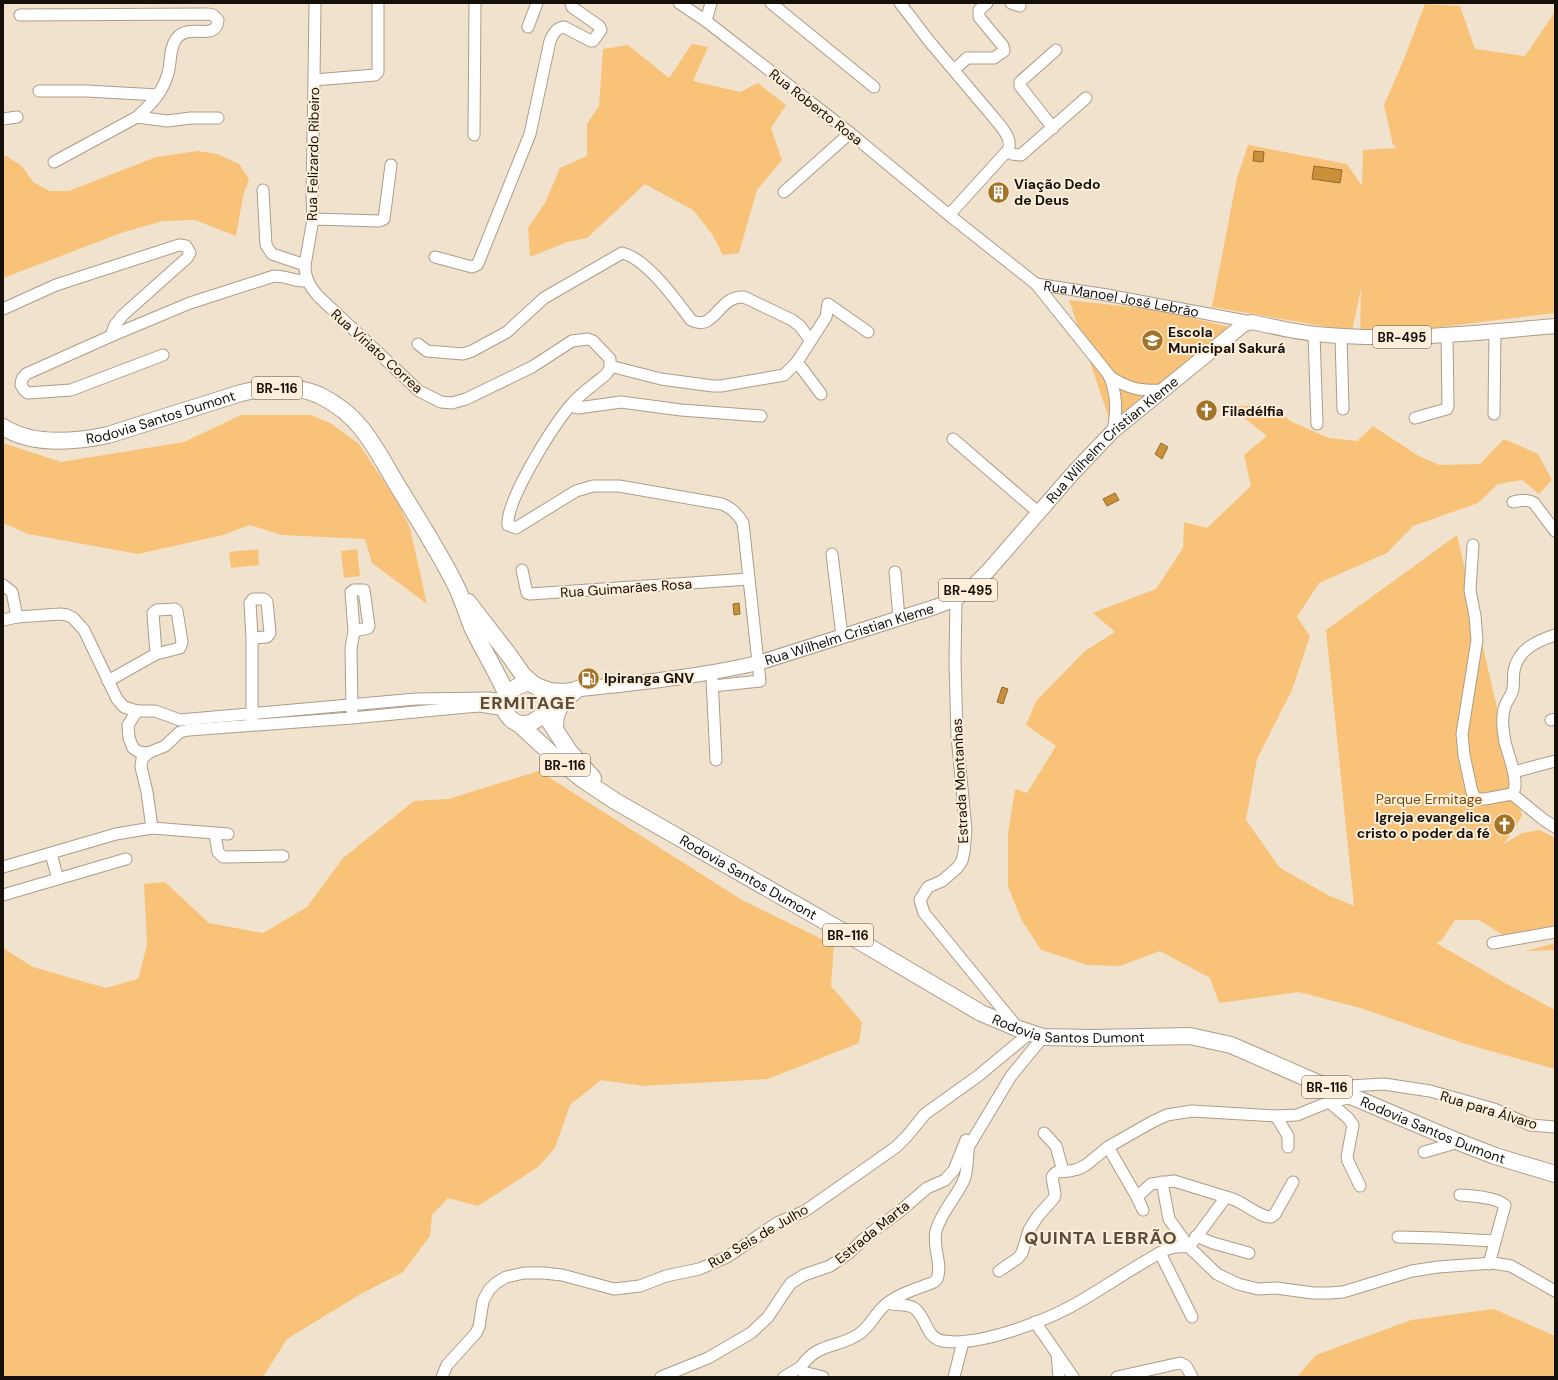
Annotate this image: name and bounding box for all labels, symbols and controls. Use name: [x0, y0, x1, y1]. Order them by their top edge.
street label: Rua Roberto Rosa: [766, 65, 866, 149]
street label: Rua Felizardo Ribeiro: [303, 87, 323, 221]
place label: Viação Dedo de Deus: [1014, 175, 1101, 209]
building icon: Viação Dedo de Deus: [986, 179, 1012, 205]
street label: Rua Manoel José Lebrão: [1042, 276, 1200, 321]
street label: Rua Viriato Correa: [327, 305, 427, 397]
place label: Escola Municipal Sakurá: [1168, 323, 1286, 357]
road number: BR-495: [1373, 326, 1431, 348]
school or university icon: Escola Municipal Sakurá: [1139, 327, 1165, 353]
street label: Rua Wilhelm Cristian Kleme: [1042, 372, 1182, 507]
road number: BR-116: [252, 377, 302, 399]
street label: Rodovia Santos Dumont: [85, 386, 237, 448]
church icon: Filadélfia: [1193, 398, 1219, 424]
place label: Filadélfia: [1222, 402, 1284, 420]
street label: Rua Guimarães Rosa: [559, 574, 693, 602]
road number: BR-495: [939, 579, 997, 601]
street label: Rua Wilhelm Cristian Kleme: [762, 599, 936, 669]
fuel station icon: Ipiranga GNV: [576, 665, 602, 691]
place label: Ipiranga GNV: [604, 669, 694, 687]
district label: ERMITAGE: [480, 691, 576, 715]
street label: Estrada Montanhas: [948, 718, 972, 844]
road number: BR-116: [540, 754, 590, 776]
park label: Parque Ermitage: [1376, 790, 1482, 808]
place label: Igreja evangelica cristo o poder da fé: [1357, 808, 1490, 842]
church icon: Igreja evangelica cristo o poder da fé: [1492, 812, 1518, 838]
street label: Rodovia Santos Dumont: [677, 831, 820, 924]
road number: BR-116: [823, 924, 873, 946]
street label: Rodovia Santos Dumont: [990, 1010, 1145, 1047]
road number: BR-116: [1302, 1076, 1352, 1098]
street label: Rua para Álvaro: [1438, 1087, 1540, 1133]
street label: Rodovia Santos Dumont: [1358, 1092, 1508, 1168]
street label: Estrada Marta: [831, 1196, 913, 1268]
street label: Rua Seis de Julho: [705, 1200, 811, 1272]
district label: QUINTA LEBRÃO: [1024, 1226, 1178, 1250]

